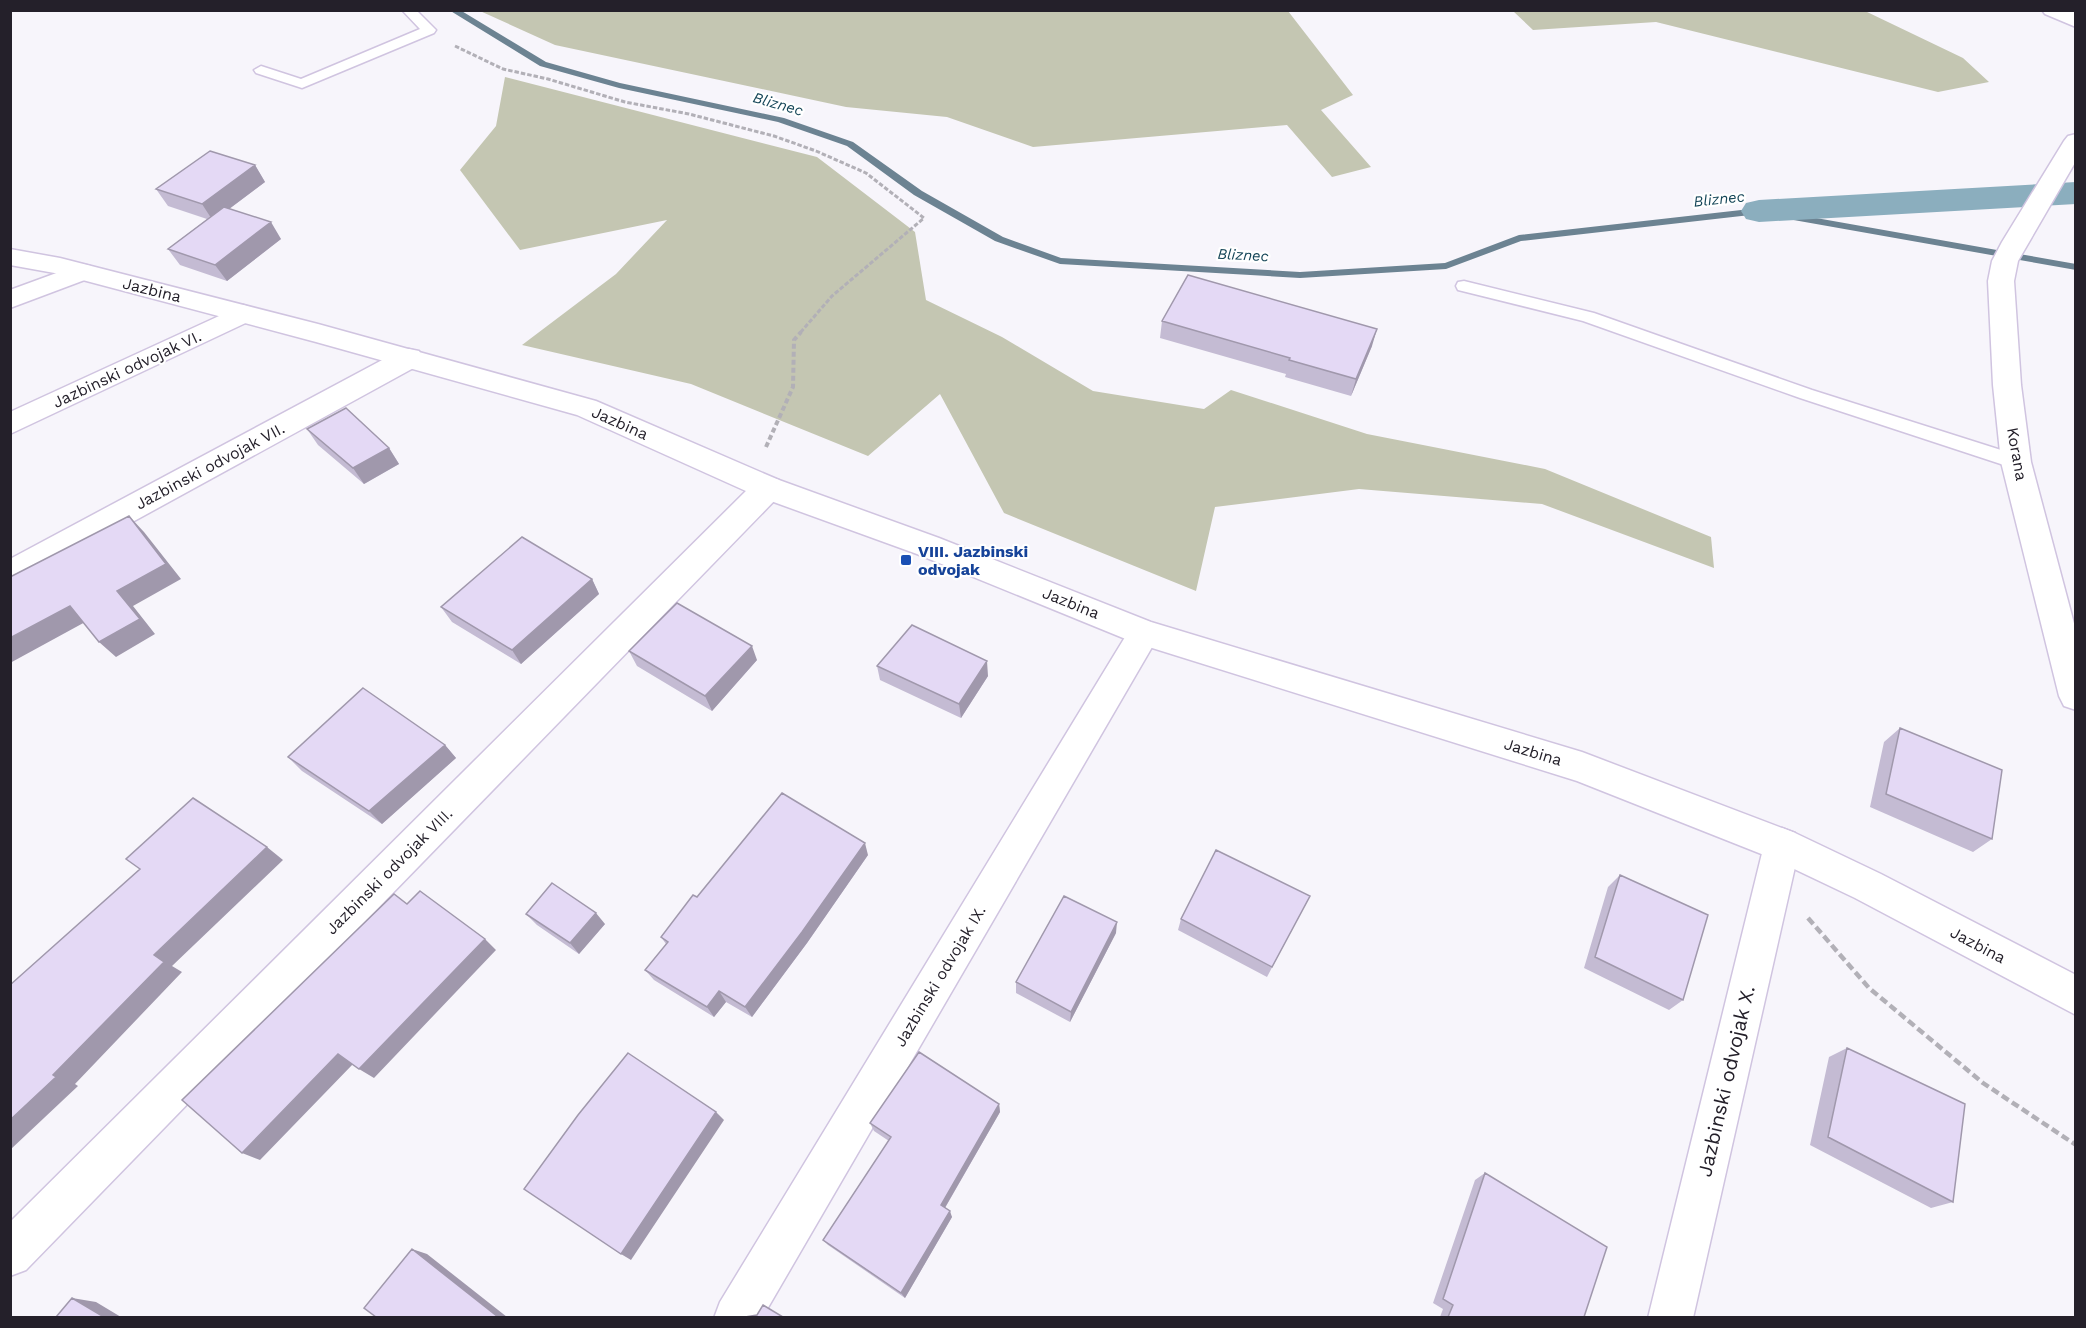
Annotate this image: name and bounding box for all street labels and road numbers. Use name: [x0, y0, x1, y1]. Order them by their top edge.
street label: Jazbina: [121, 274, 183, 306]
street label: Jazbinski odvojak VI.: [50, 326, 204, 412]
street label: Jazbina: [589, 402, 651, 444]
street label: Jazbinski odvojak VII.: [132, 419, 288, 513]
street label: Korana: [2003, 426, 2031, 482]
street label: Jazbina: [1040, 583, 1102, 623]
street label: Jazbina: [1502, 734, 1564, 770]
street label: Jazbinski odvojak VIII.: [322, 804, 456, 938]
street label: Jazbinski odvojak IX.: [890, 902, 990, 1050]
street label: Jazbina: [1947, 923, 2009, 967]
street label: Jazbinski odvojak X.: [1692, 983, 1760, 1179]

